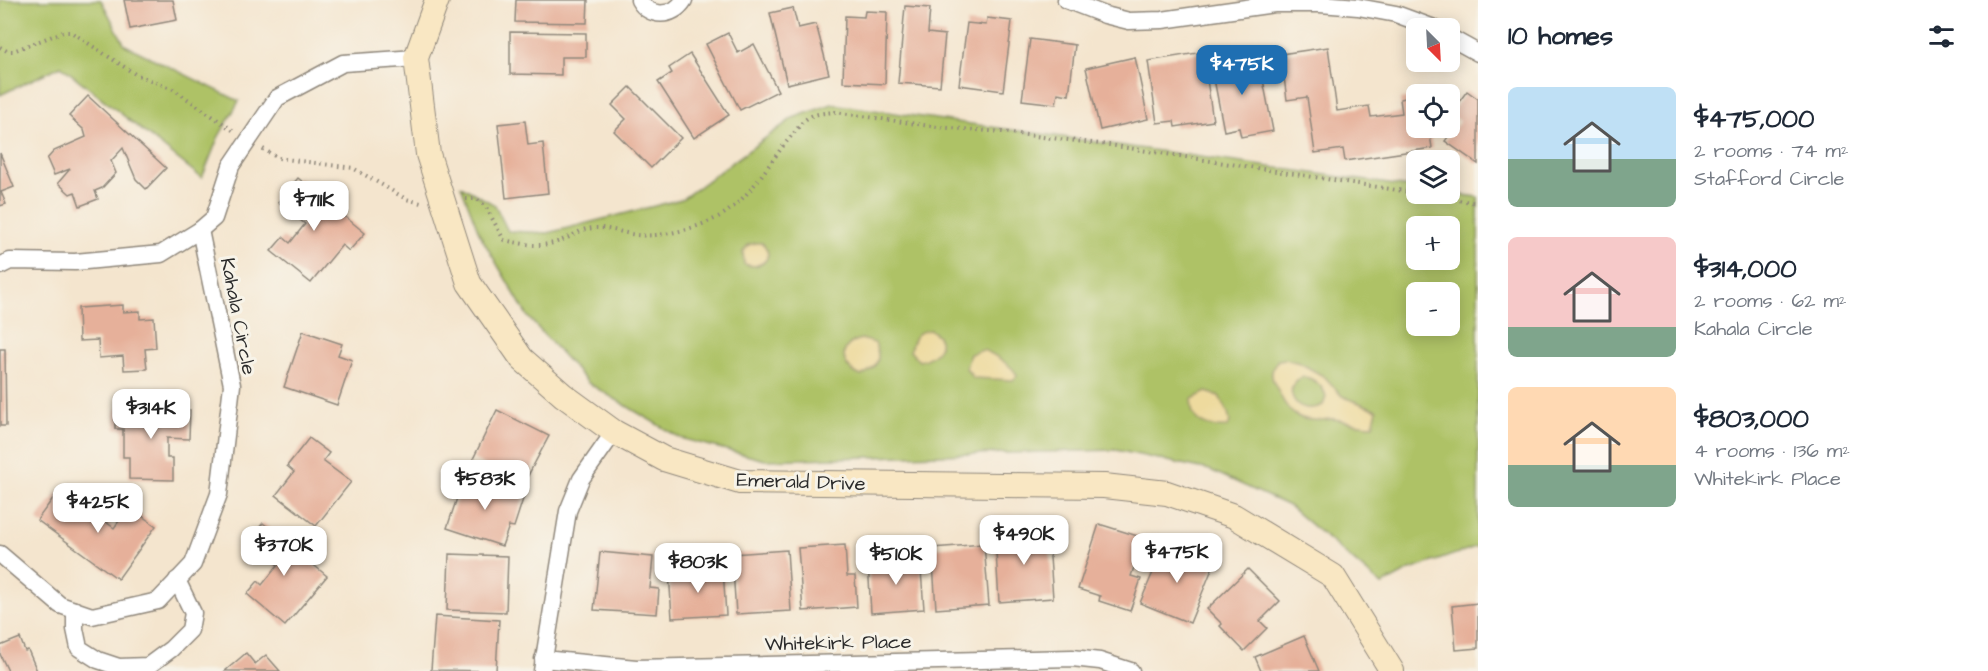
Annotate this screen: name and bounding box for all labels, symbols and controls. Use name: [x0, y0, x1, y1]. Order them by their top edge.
north arrow: [1406, 18, 1460, 72]
map controls: [1406, 18, 1460, 336]
text: 10 homes: [1508, 18, 1613, 54]
icon: filters: [1925, 20, 1958, 53]
pin: $475K: [1200, 45, 1284, 96]
text: $475K: [1210, 50, 1274, 78]
button: locate: [1406, 84, 1460, 138]
text: $475,000: [1694, 101, 1814, 137]
icon: home: [1556, 111, 1628, 183]
text: 2 rooms · 74 m²: [1694, 137, 1848, 165]
button: layers: [1406, 150, 1460, 204]
text: Stafford Circle: [1694, 165, 1844, 193]
pin: $711K: [272, 181, 356, 232]
text: $711K: [294, 186, 334, 214]
button: +: [1406, 216, 1460, 270]
text: $314,000: [1694, 251, 1797, 287]
street label: Kahala Circle: [213, 255, 263, 377]
icon: home: [1556, 261, 1628, 333]
button: −: [1406, 282, 1460, 336]
text: 2 rooms · 62 m²: [1694, 287, 1846, 315]
text: Kahala Circle: [1694, 315, 1813, 343]
pin: $314K: [109, 389, 193, 440]
text: $314K: [126, 394, 176, 422]
text: $803,000: [1694, 401, 1809, 437]
icon: home: [1556, 411, 1628, 483]
text: 4 rooms · 136 m²: [1694, 437, 1850, 465]
pin: $583K: [443, 460, 527, 511]
text: $583K: [455, 465, 515, 493]
text: Whitekirk Place: [1694, 465, 1841, 493]
street label: Emerald Drive: [736, 466, 866, 498]
pin: $425K: [56, 483, 140, 534]
text: $425K: [67, 488, 129, 516]
pin: $490K: [982, 515, 1066, 566]
text: $490K: [994, 520, 1054, 548]
pin: $370K: [242, 526, 326, 577]
text: $370K: [255, 531, 313, 559]
pin: $475K: [1135, 533, 1219, 584]
pin: $510K: [854, 535, 938, 586]
text: $475K: [1145, 538, 1209, 566]
text: $510K: [870, 540, 922, 568]
pin: $803K: [656, 543, 740, 594]
text: $803K: [668, 548, 728, 576]
street label: Whitekirk Place: [764, 628, 912, 658]

